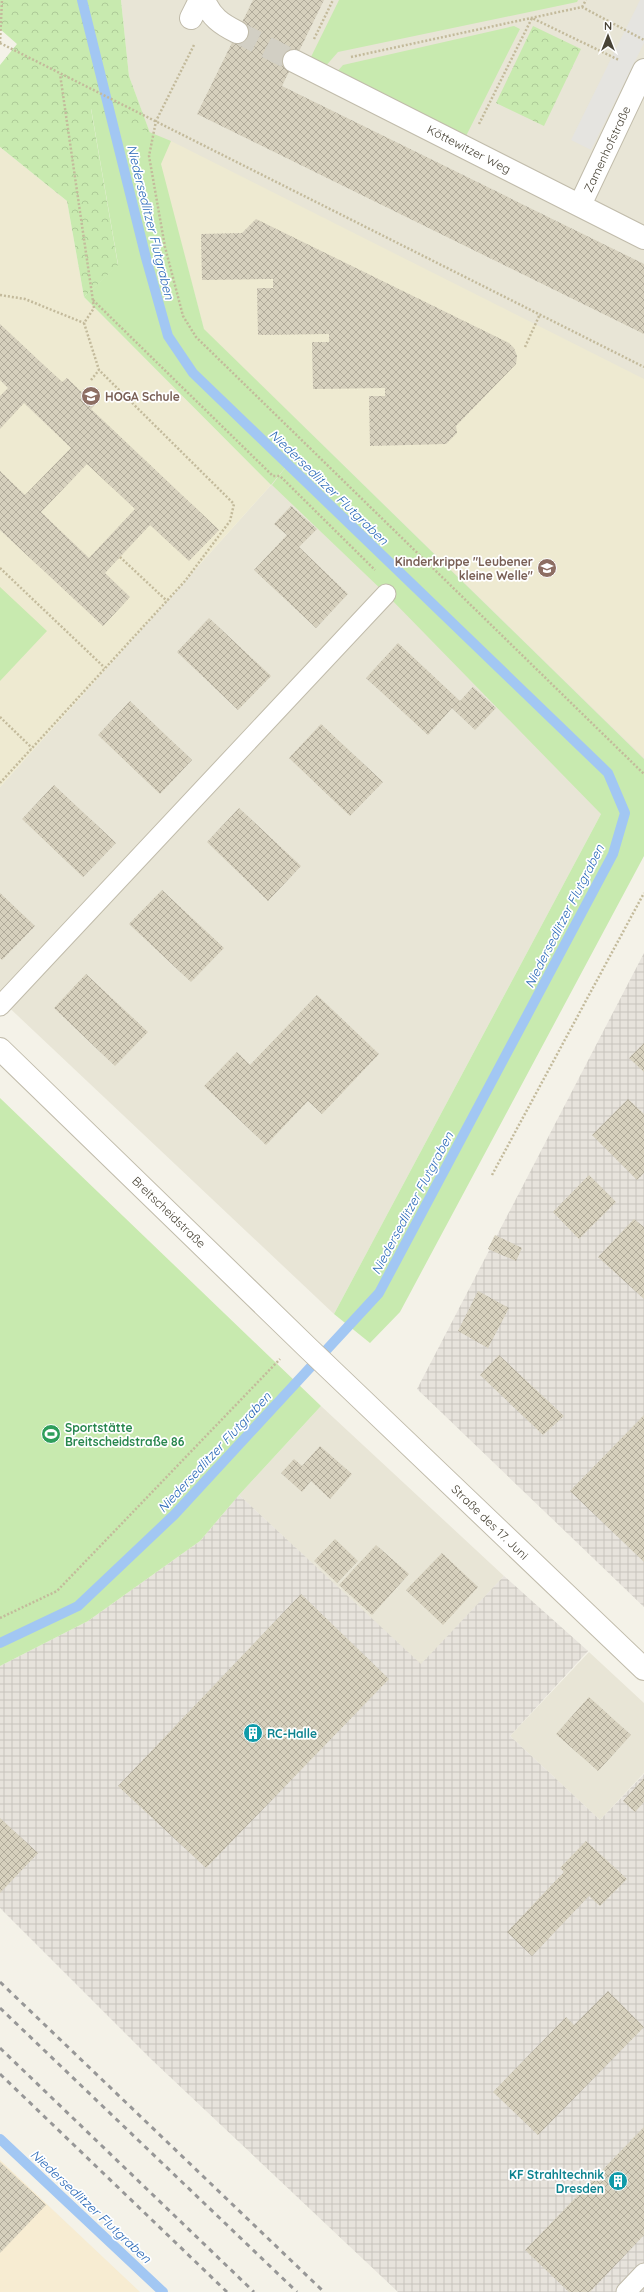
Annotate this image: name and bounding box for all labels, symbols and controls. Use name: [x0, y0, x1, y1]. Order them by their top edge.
north arrow: [588, 16, 628, 56]
text: N: [604, 19, 612, 33]
street label: Zamenhofstraße: [580, 103, 634, 195]
street label: Köttewitzer Weg: [425, 121, 513, 177]
water label: Niedersedlitzer Flutgraben: [124, 143, 178, 301]
school or university icon: HOGA Schule: [80, 385, 102, 407]
place label: HOGA Schule: [105, 389, 180, 404]
water label: Niedersedlitzer Flutgraben: [266, 426, 392, 548]
place label: Kinderkrippe "Leubener kleine Welle": [395, 554, 533, 583]
school or university icon: Kinderkrippe "Leubener kleine Welle": [536, 557, 558, 579]
water label: Niedersedlitzer Flutgraben: [521, 841, 607, 990]
water label: Niedersedlitzer Flutgraben: [368, 1129, 457, 1277]
street label: Breitscheidstraße: [129, 1173, 209, 1251]
water label: Niedersedlitzer Flutgraben: [154, 1388, 274, 1516]
place label: Sportstätte Breitscheidstraße 86: [65, 1420, 185, 1449]
sports icon: Sportstätte Breitscheidstraße 86: [40, 1423, 62, 1445]
street label: Straße des 17. Juni: [448, 1481, 532, 1563]
building icon: RC-Halle: [242, 1722, 264, 1744]
place label: RC-Halle: [267, 1726, 317, 1741]
water label: Niedersedlitzer Flutgraben: [27, 2146, 155, 2266]
place label: KF Strahltechnik Dresden: [509, 2167, 604, 2196]
building icon: KF Strahltechnik Dresden: [607, 2170, 629, 2192]

